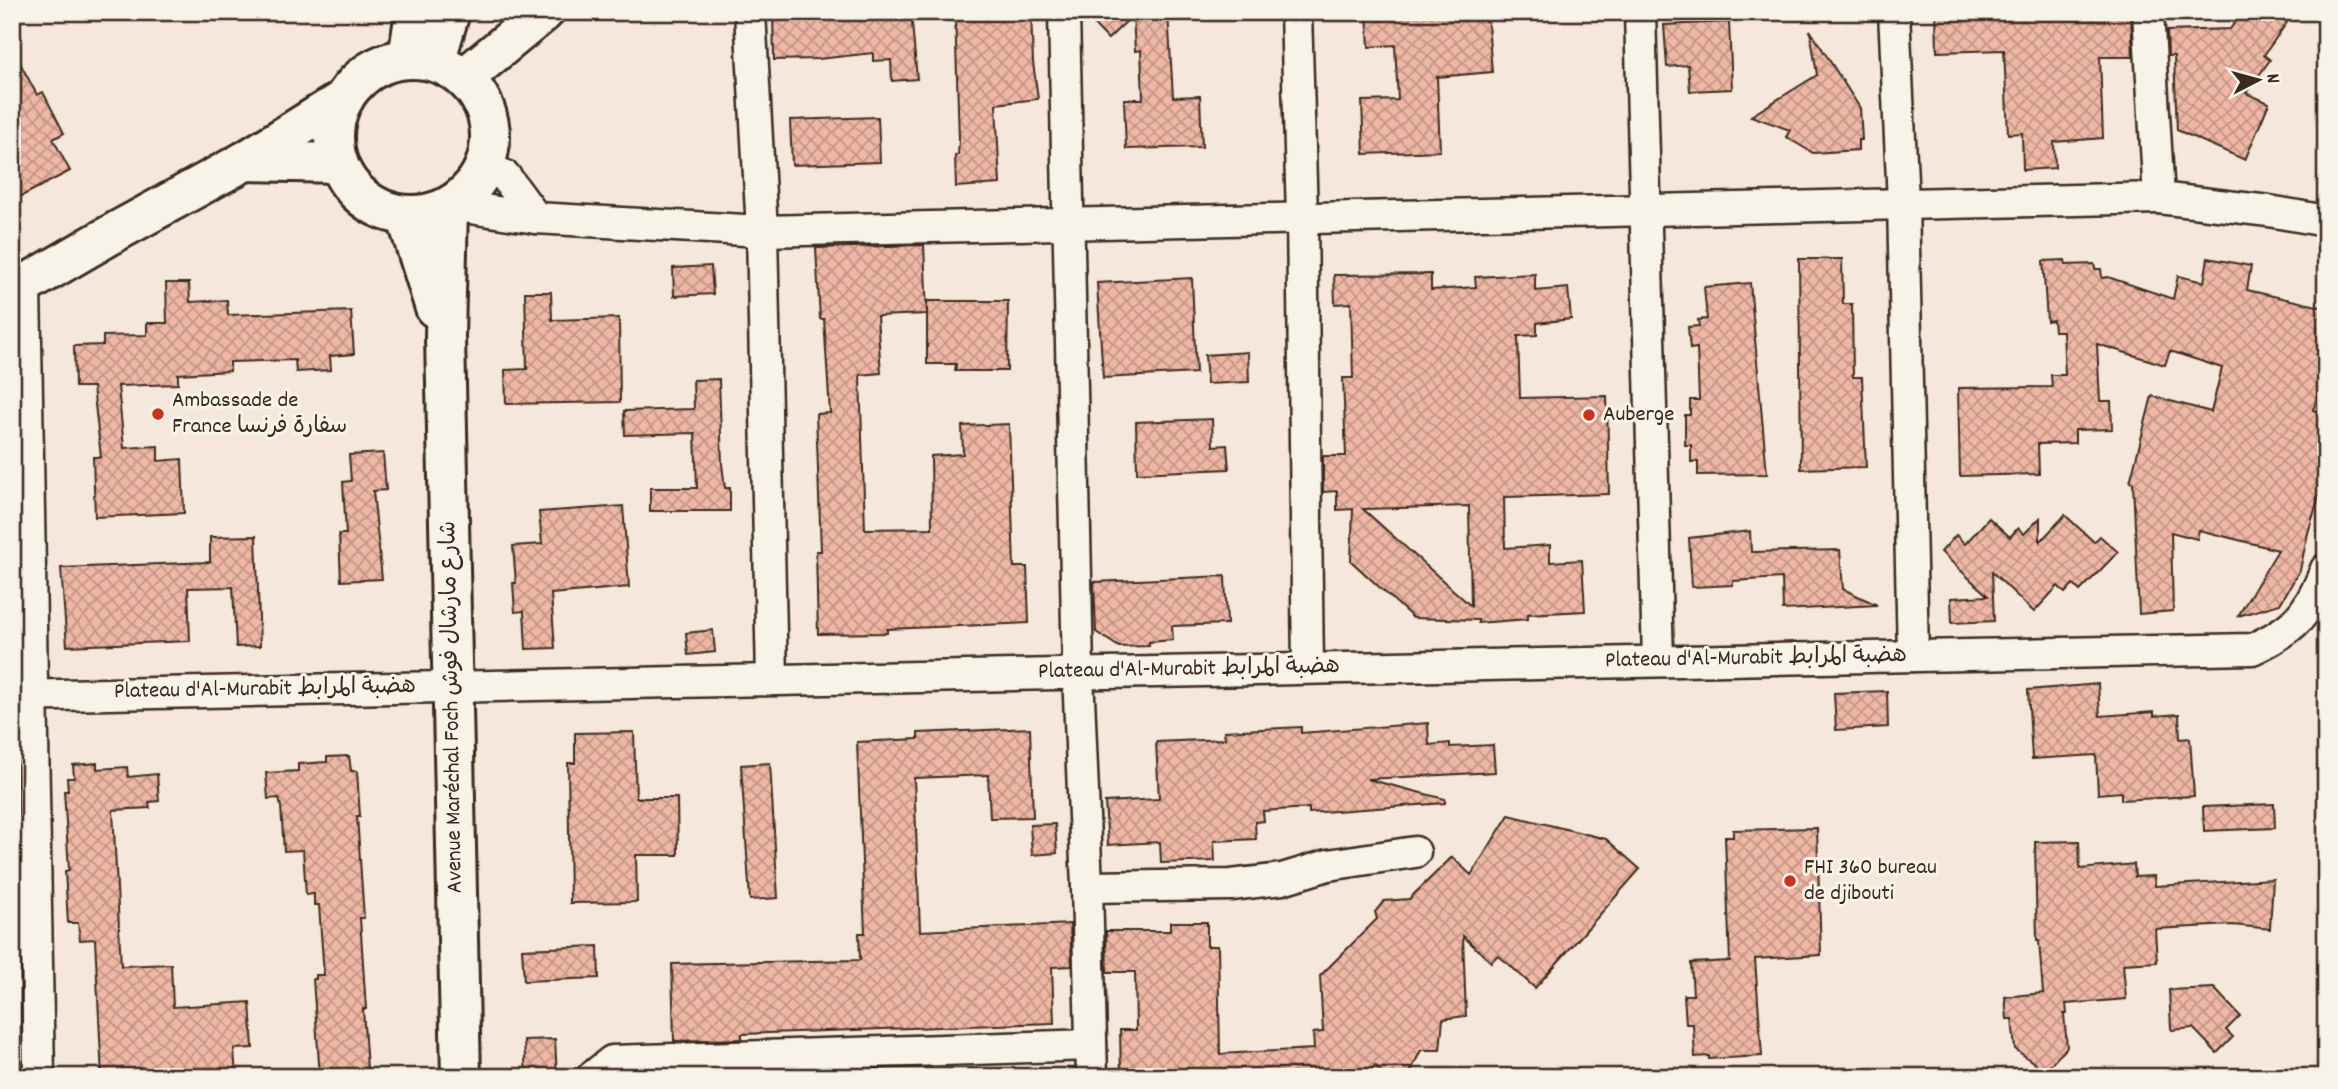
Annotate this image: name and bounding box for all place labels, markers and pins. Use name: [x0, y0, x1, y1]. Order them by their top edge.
place label: Ambassade de France سفارة فرنسا: [172, 385, 347, 444]
place label: Auberge: [1603, 399, 1674, 432]
marker: Ambassade de France سفارة فرنسا: [150, 406, 166, 422]
marker: Auberge: [1581, 407, 1597, 423]
place label: FHI 360 bureau de djibouti: [1804, 852, 1937, 911]
marker: FHI 360 bureau de djibouti: [1782, 873, 1798, 889]

